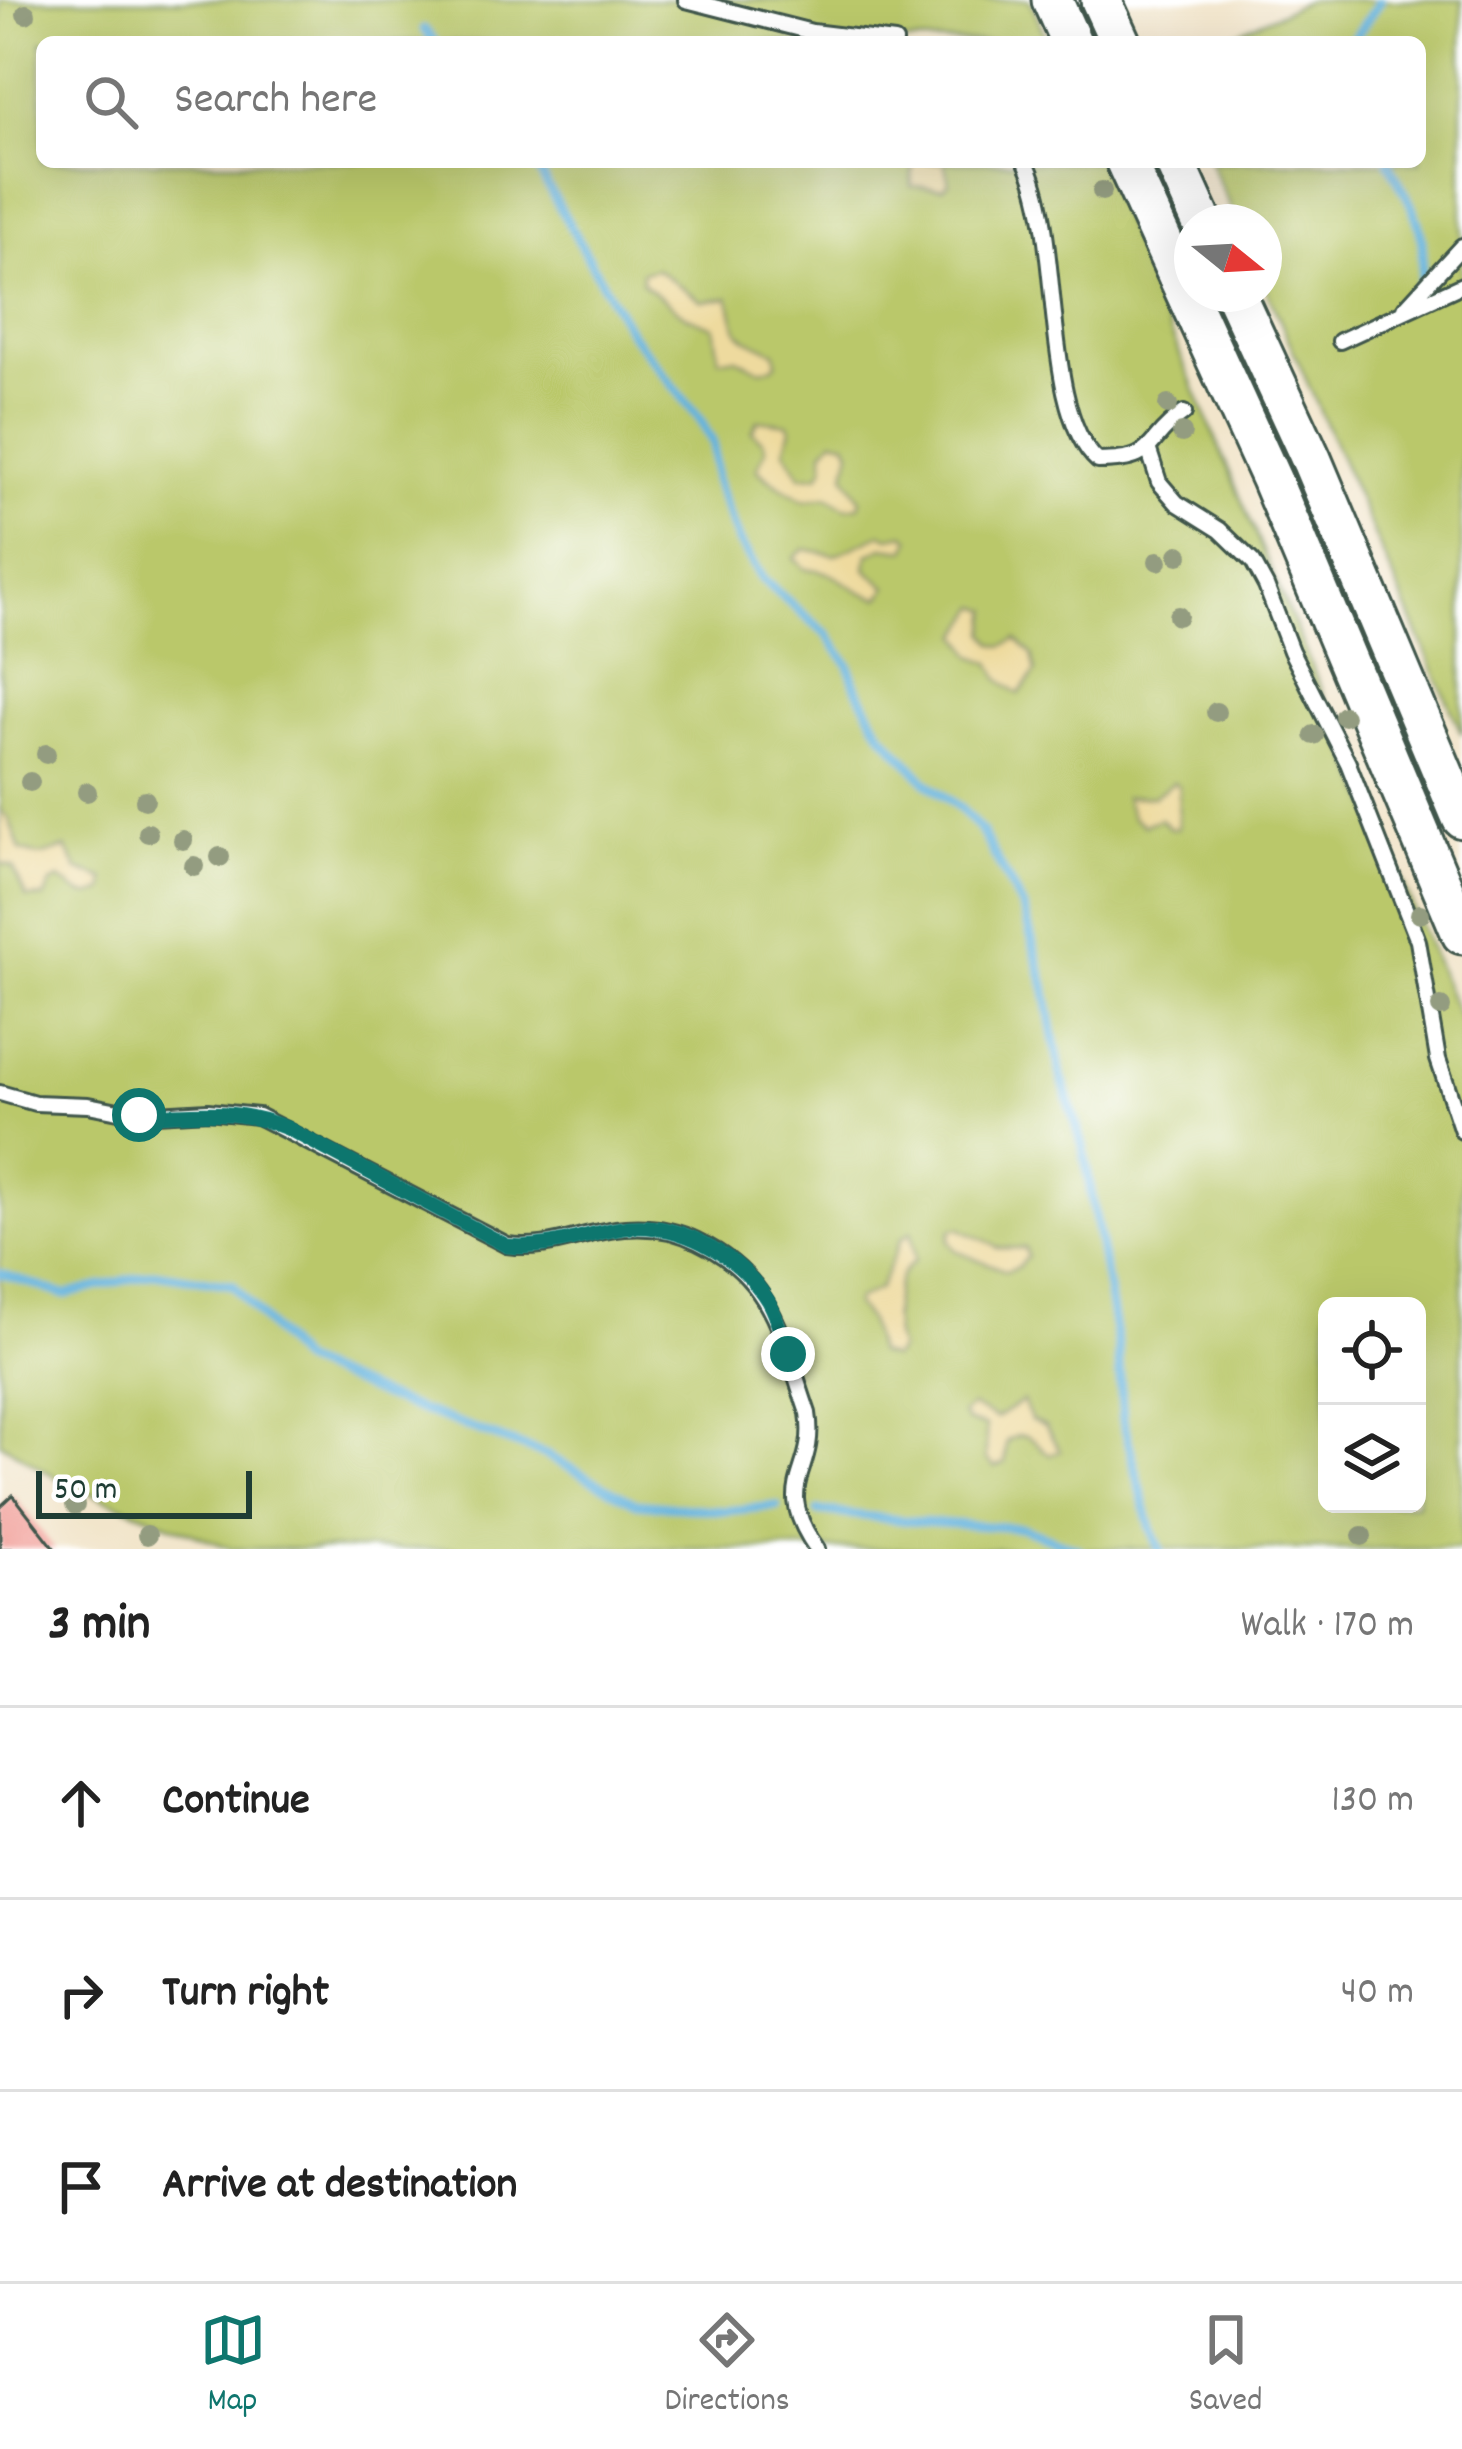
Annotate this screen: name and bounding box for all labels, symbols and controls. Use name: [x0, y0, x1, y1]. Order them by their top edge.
search box: [36, 36, 1426, 168]
icon: search: [78, 69, 144, 135]
text: Search here: [174, 70, 377, 134]
north arrow: [1174, 204, 1282, 312]
route start: [112, 1088, 166, 1142]
map controls: [1318, 1297, 1426, 1513]
button: locate: [1318, 1297, 1426, 1405]
route end: [761, 1327, 815, 1381]
button: layers: [1318, 1405, 1426, 1513]
scale bar: [36, 1465, 252, 1518]
text: 50 m: [54, 1468, 118, 1515]
text: 3 min: [48, 1591, 150, 1663]
text: Walk · 170 m: [1241, 1600, 1414, 1655]
icon: ahead: [48, 1770, 114, 1836]
text: Continue: [162, 1771, 310, 1835]
text: 130 m: [1331, 1775, 1414, 1830]
icon: right: [48, 1962, 114, 2028]
text: Turn right: [162, 1963, 329, 2027]
text: 40 m: [1341, 1967, 1414, 2022]
icon: arrive: [48, 2154, 114, 2220]
text: Arrive at destination: [162, 2155, 517, 2219]
tab: Map: [200, 2307, 266, 2426]
tab: Directions: [665, 2307, 790, 2426]
tab: Saved: [1189, 2307, 1262, 2426]

